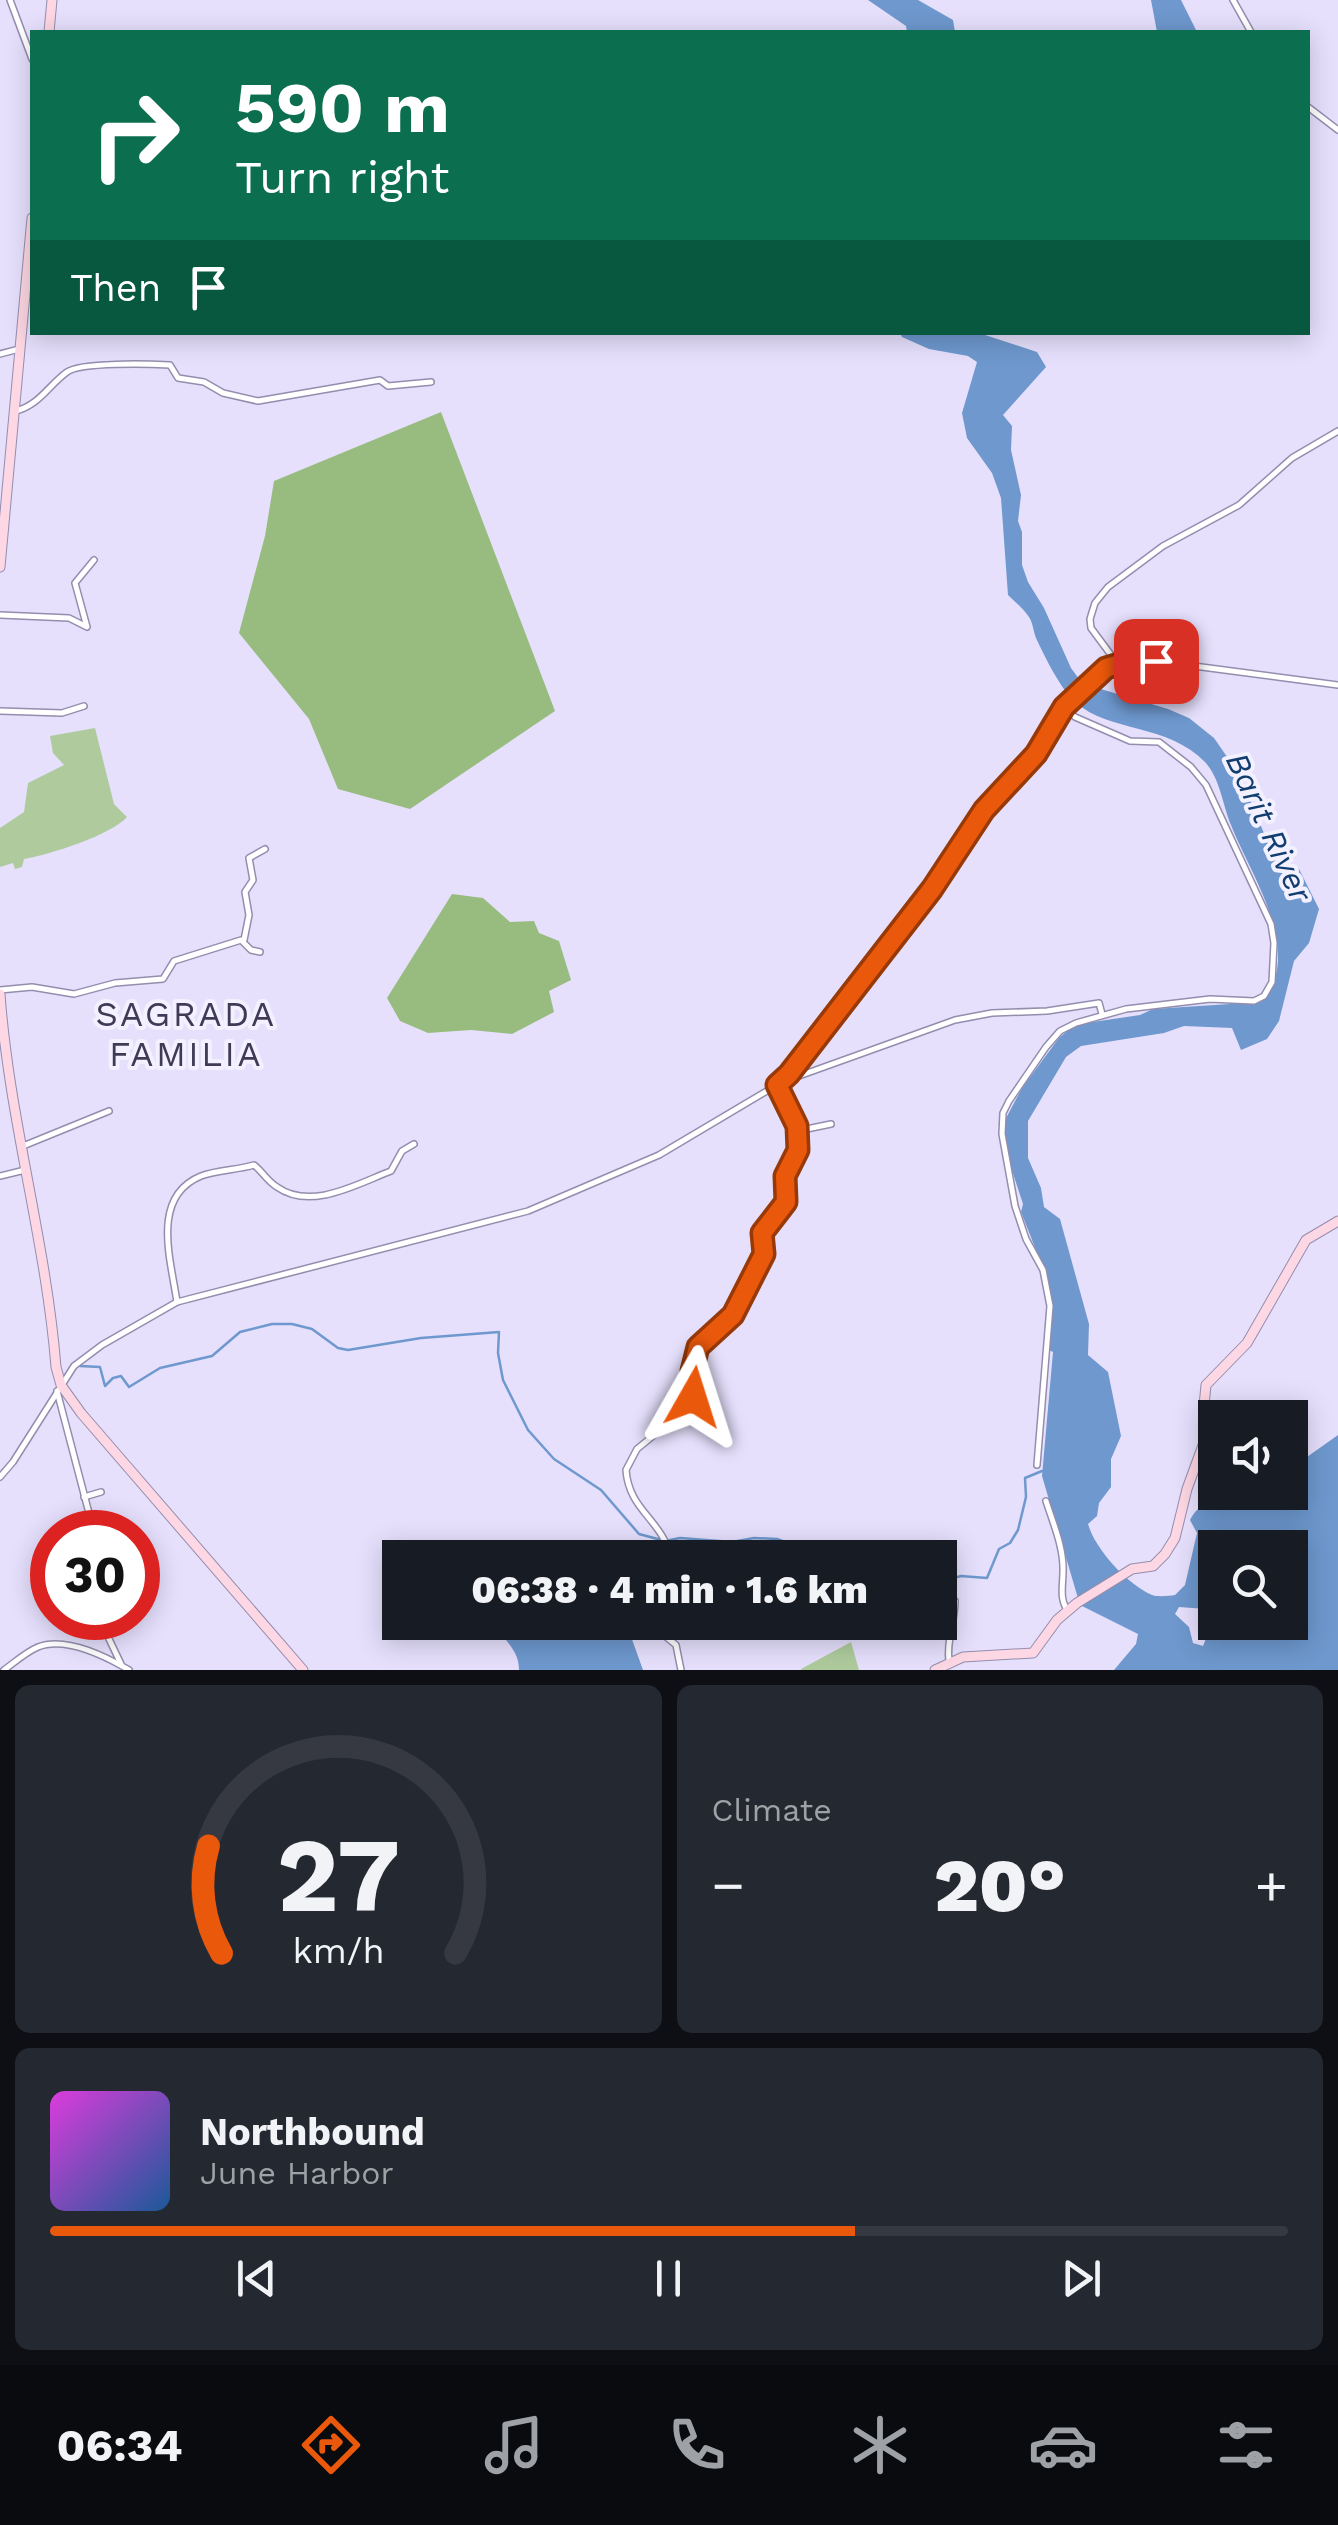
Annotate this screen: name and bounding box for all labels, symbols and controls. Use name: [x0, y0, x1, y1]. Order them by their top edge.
text: 590 m: [235, 67, 450, 149]
icon: right: [70, 70, 200, 200]
text: Turn right: [235, 151, 449, 204]
icon: arrive: [181, 260, 236, 315]
text: Then: [70, 266, 161, 310]
pin: [1114, 619, 1199, 704]
icon: arrive: [1129, 634, 1184, 689]
water label: Barit River: [1218, 746, 1321, 909]
district label: SAGRADA FAMILIA: [95, 993, 277, 1075]
position arrow: [641, 1345, 745, 1449]
map controls: [1198, 1400, 1308, 1640]
button: sound: [1198, 1400, 1308, 1510]
speed limit sign: 30: [30, 1510, 160, 1640]
button: search: [1198, 1530, 1308, 1640]
text: 06:38 · 4 min · 1.6 km: [471, 1568, 868, 1612]
text: Climate: [712, 1791, 832, 1829]
text: 27: [277, 1814, 400, 1936]
text: 20°: [934, 1841, 1066, 1929]
text: −: [712, 1853, 745, 1917]
text: +: [1255, 1853, 1288, 1917]
text: km/h: [292, 1930, 384, 1972]
text: Northbound: [200, 2110, 425, 2154]
text: June Harbor: [200, 2154, 394, 2192]
icon: previous: [229, 2251, 284, 2306]
icon: pause: [641, 2251, 696, 2306]
icon: next: [1054, 2251, 1109, 2306]
icon: directions: [296, 2410, 366, 2480]
icon: music: [479, 2410, 549, 2480]
icon: phone: [662, 2410, 732, 2480]
icon: climate: [845, 2410, 915, 2480]
icon: car: [1028, 2410, 1098, 2480]
icon: filters: [1211, 2410, 1281, 2480]
text: 06:34: [57, 2419, 183, 2472]

